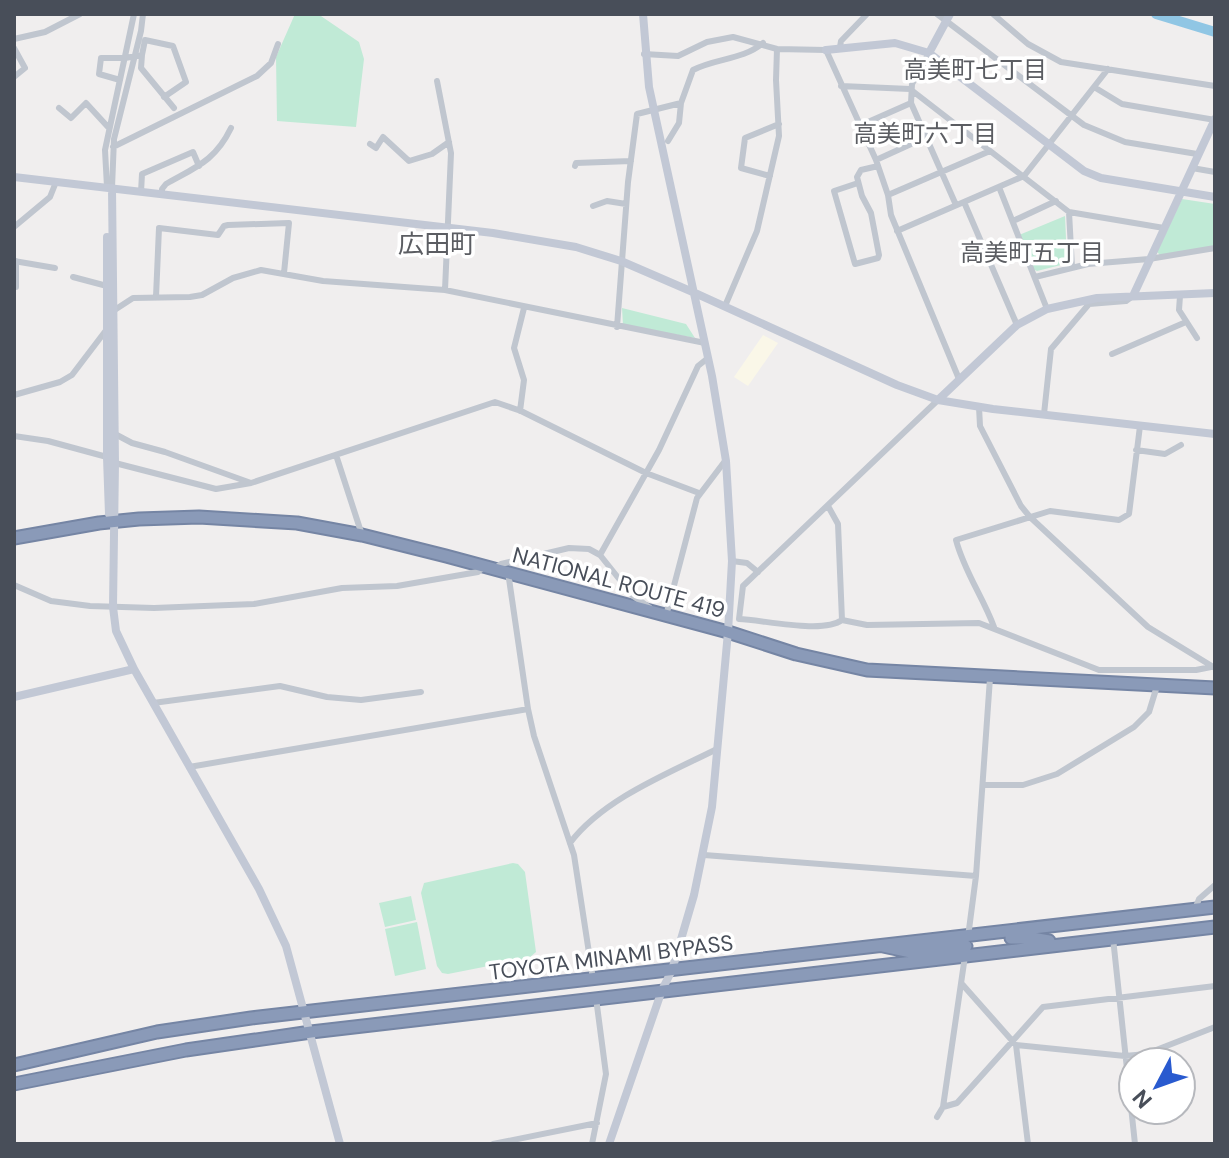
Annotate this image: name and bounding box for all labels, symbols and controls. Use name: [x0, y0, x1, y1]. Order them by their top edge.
district label: 高美町七丁目: [903, 54, 1047, 85]
district label: 高美町六丁目: [853, 118, 997, 149]
district label: 広田町: [398, 227, 476, 261]
district label: 高美町五丁目: [960, 237, 1104, 268]
street label: NATIONAL ROUTE 419: [509, 540, 728, 625]
street label: TOYOTA MINAMI BYPASS: [487, 928, 735, 987]
north arrow: [1117, 1046, 1197, 1126]
text: N: [1126, 1083, 1158, 1114]

